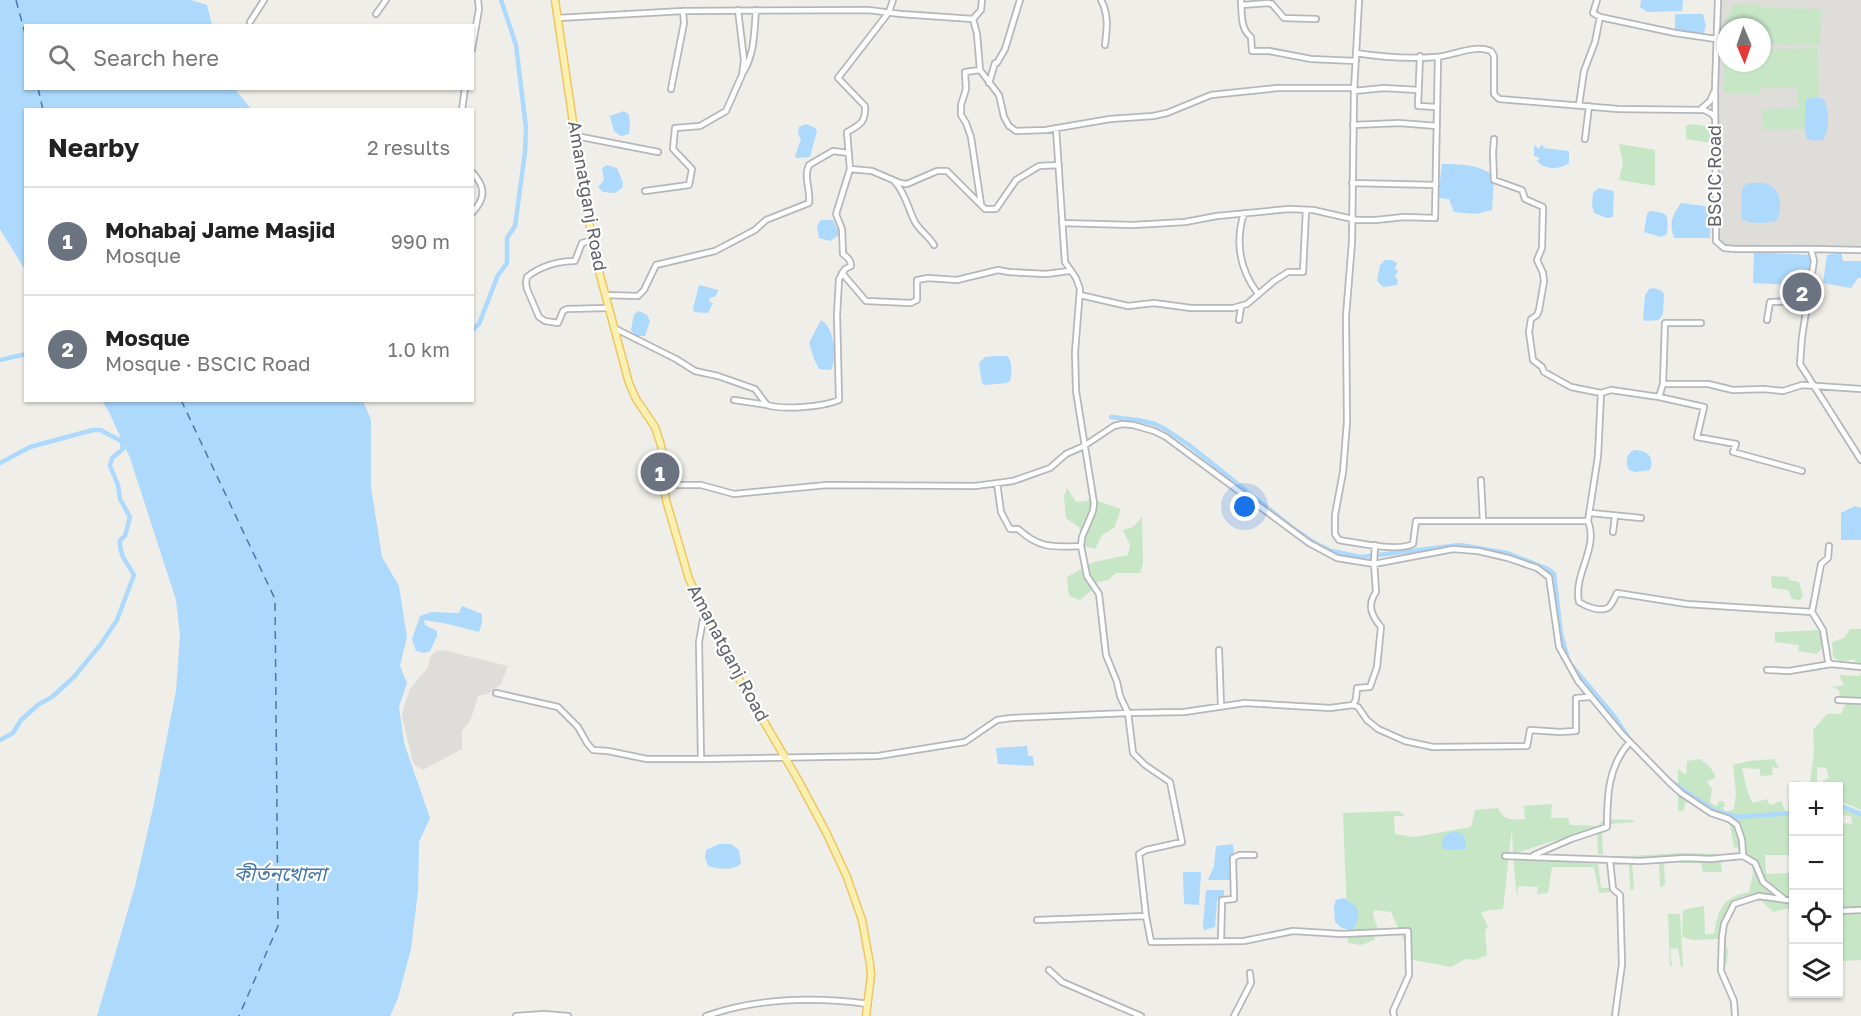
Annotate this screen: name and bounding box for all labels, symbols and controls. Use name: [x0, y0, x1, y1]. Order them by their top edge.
north arrow: [1717, 18, 1771, 72]
search box: [24, 24, 474, 90]
icon: search: [45, 41, 78, 74]
text: Search here: [93, 44, 219, 71]
street label: Amanatganj Road: [564, 119, 612, 273]
street label: BSCIC Road: [1703, 125, 1725, 227]
text: Nearby: [48, 132, 139, 163]
text: 2 results: [367, 135, 450, 159]
text: Mohabaj Jame Masjid: [105, 216, 335, 243]
text: 1: [62, 229, 73, 253]
text: 990 m: [391, 229, 450, 253]
text: Mosque: [105, 243, 181, 267]
pin: 2: [1782, 270, 1822, 314]
text: Mosque: [105, 324, 190, 351]
text: 2: [61, 337, 74, 361]
text: 1.0 km: [388, 337, 450, 361]
text: Mosque · BSCIC Road: [105, 351, 310, 375]
pin: 1: [640, 450, 680, 494]
your location: [1230, 492, 1259, 521]
street label: Amanatganj Road: [683, 580, 774, 725]
map controls: [1789, 782, 1843, 998]
button: +: [1789, 782, 1843, 836]
button: −: [1789, 836, 1843, 890]
water label: কীর্তনখোলা: [234, 861, 330, 885]
button: locate: [1789, 890, 1843, 944]
button: layers: [1789, 944, 1843, 998]

